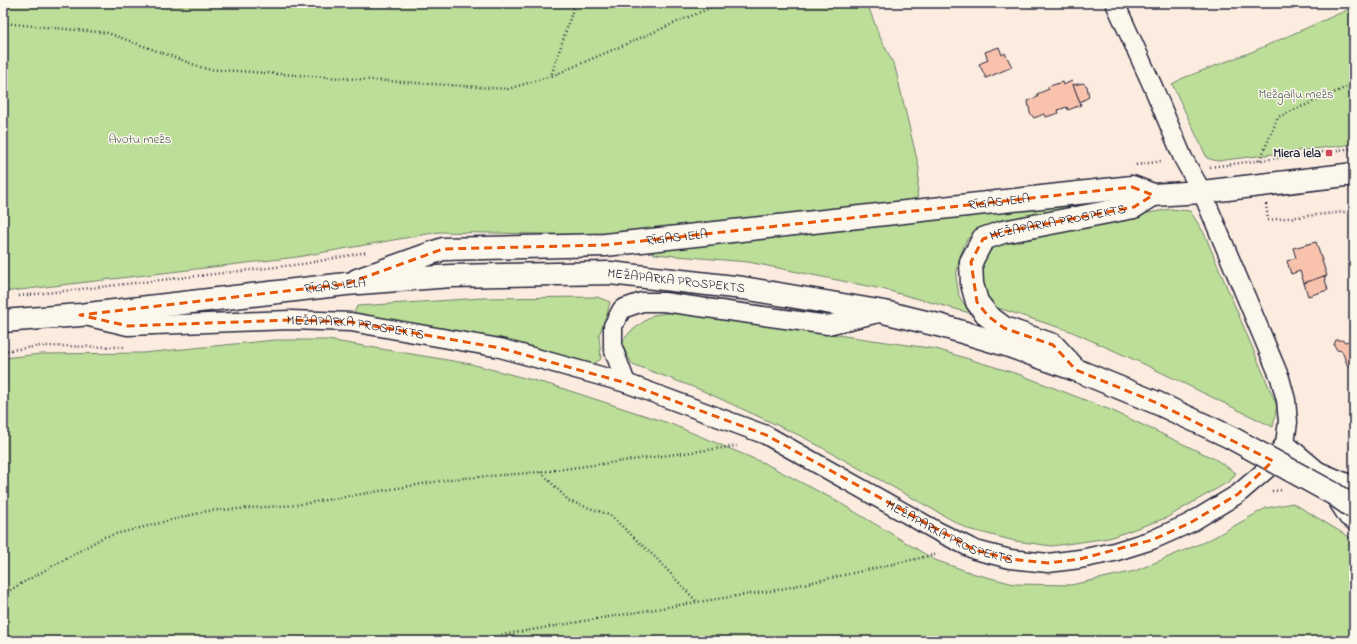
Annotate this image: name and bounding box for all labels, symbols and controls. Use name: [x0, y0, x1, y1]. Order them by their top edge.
park label: Mežgaiļu mežs: [1258, 85, 1334, 105]
park label: Avotu mežs: [109, 130, 172, 149]
place label: Miera iela: [1273, 144, 1321, 163]
marker: Miera iela: [1324, 148, 1334, 158]
street label: RĪGAS IELA: [967, 189, 1031, 214]
street label: MEŽAPARKA PROSPEKTS: [987, 199, 1127, 246]
street label: RĪGAS IELA: [645, 224, 709, 250]
street label: MEŽAPARKA PROSPEKTS: [606, 263, 746, 298]
street label: RĪGAS IELA: [303, 273, 367, 298]
street label: MEŽAPARKA PROSPEKTS: [286, 310, 426, 344]
street label: MEŽAPARKA PROSPEKTS: [883, 495, 1015, 569]

